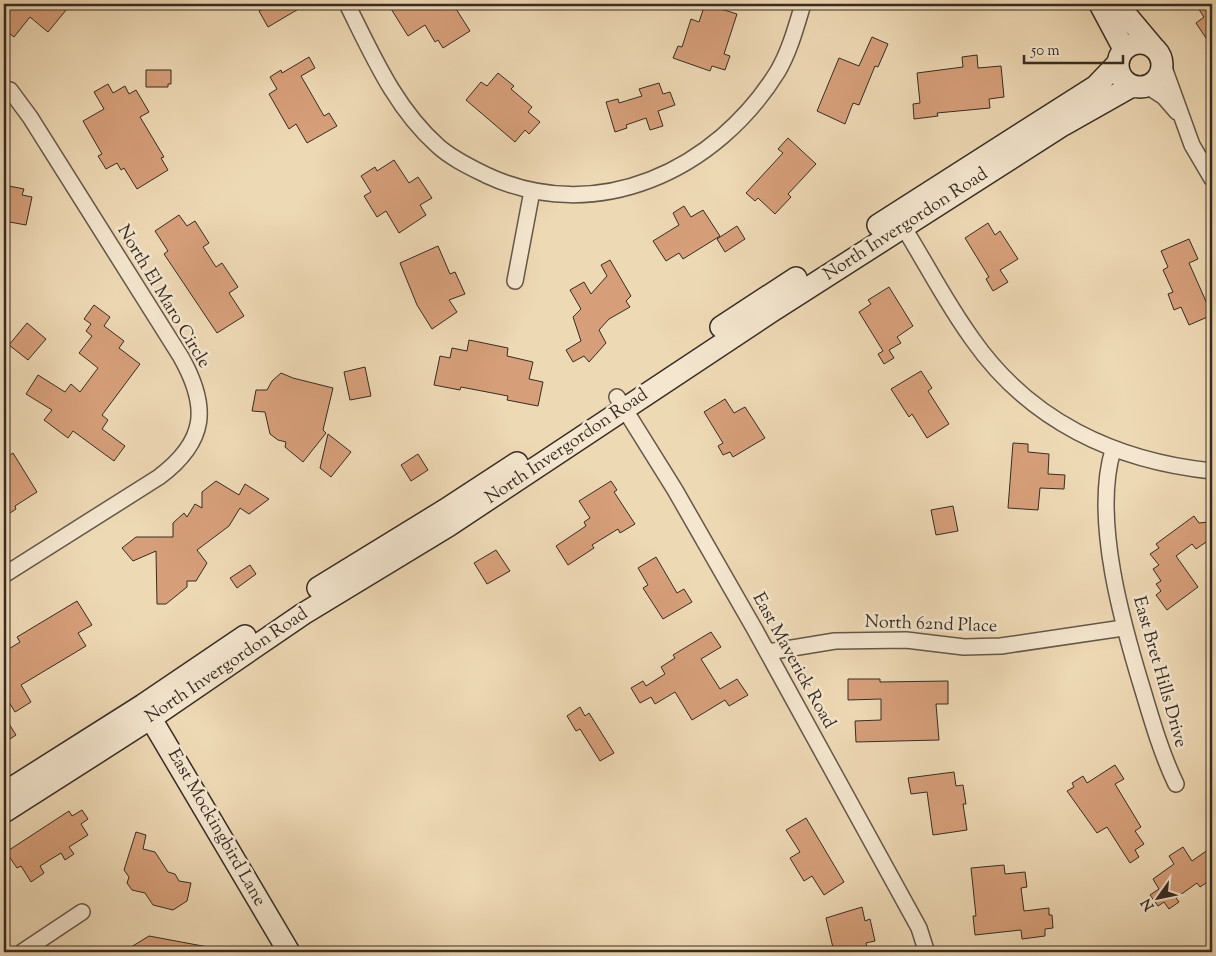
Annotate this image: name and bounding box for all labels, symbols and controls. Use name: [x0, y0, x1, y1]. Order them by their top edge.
scale bar: [1024, 32, 1122, 64]
text: 50 m: [1030, 41, 1060, 62]
street label: North Invergordon Road: [819, 162, 993, 288]
street label: North El Maro Circle: [110, 220, 216, 374]
street label: North Invergordon Road: [480, 383, 654, 511]
street label: East Maverick Road: [745, 588, 841, 734]
street label: East Bret Hills Drive: [1125, 593, 1193, 751]
street label: North Invergordon Road: [140, 602, 314, 730]
street label: North 62nd Place: [864, 610, 998, 640]
street label: East Mockingbird Lane: [160, 744, 272, 912]
north arrow: [1134, 874, 1184, 924]
text: N: [1137, 894, 1160, 914]

